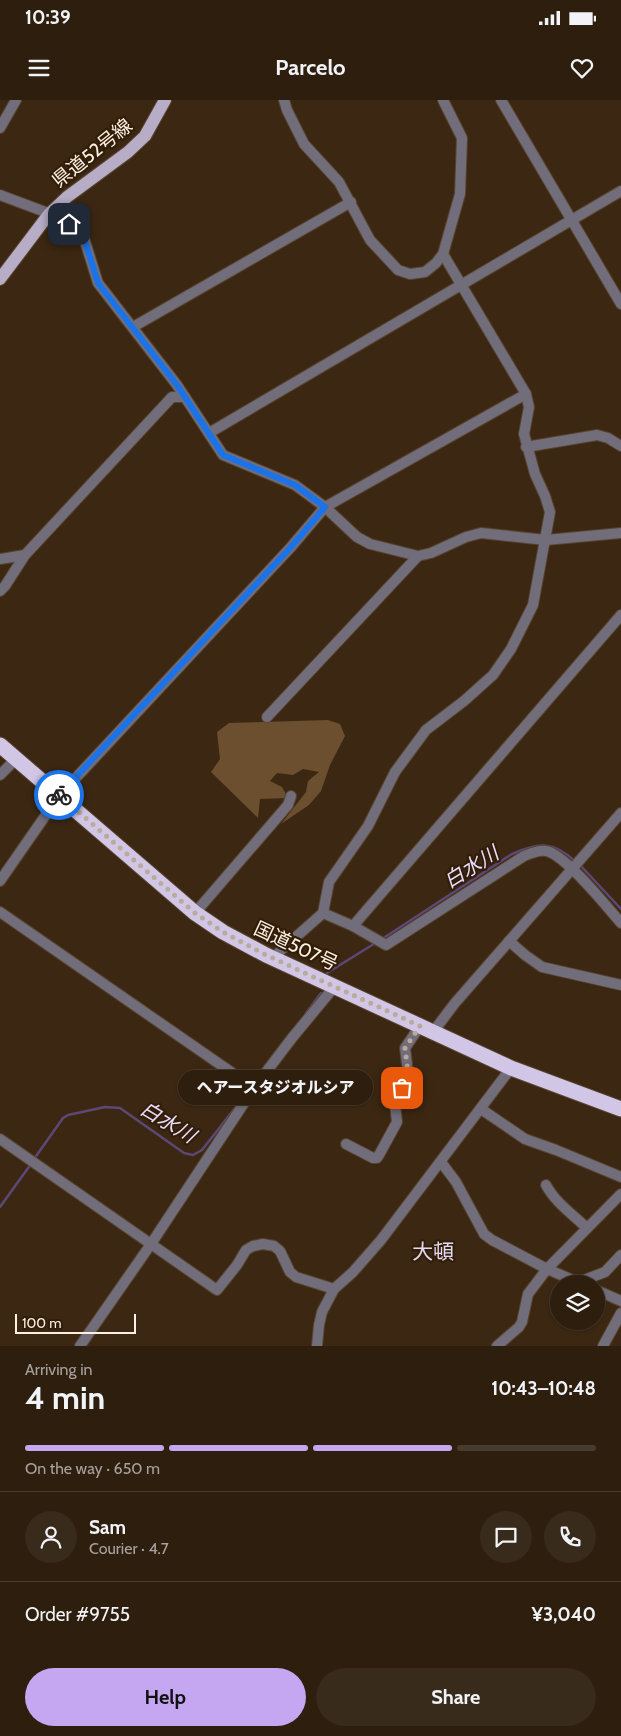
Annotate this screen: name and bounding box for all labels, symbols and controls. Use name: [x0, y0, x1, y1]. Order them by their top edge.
text: 10:39: [25, 6, 71, 29]
icon: menu: [25, 54, 53, 82]
text: Parcelo: [275, 54, 346, 81]
icon: heart: [568, 54, 596, 82]
street label: 県道52号線: [47, 114, 137, 192]
pin: [48, 203, 90, 245]
icon: home: [55, 210, 83, 238]
courier: [34, 770, 84, 820]
icon: bike: [45, 781, 73, 809]
water label: 白水川: [439, 840, 504, 893]
street label: 国道507号: [250, 917, 342, 975]
pin: [381, 1067, 423, 1109]
callout: ヘアースタジオルシア: [177, 1070, 372, 1106]
icon: bag: [388, 1074, 416, 1102]
text: ヘアースタジオルシア: [196, 1078, 355, 1097]
water label: 白水川: [136, 1096, 202, 1149]
district label: 大頓: [412, 1239, 454, 1264]
map controls: [550, 1275, 605, 1330]
button: layers: [550, 1275, 605, 1330]
scale bar: [15, 1311, 136, 1334]
text: 100 m: [22, 1314, 62, 1332]
text: Arriving in: [25, 1360, 92, 1379]
text: 10:43–10:48: [491, 1377, 596, 1400]
text: 4 min: [25, 1378, 105, 1417]
text: On the way · 650 m: [25, 1459, 160, 1478]
button: person: [25, 1511, 77, 1563]
button: chat: [480, 1511, 532, 1563]
button: phone: [544, 1511, 596, 1563]
text: Sam: [89, 1516, 126, 1539]
text: Courier · 4.7: [89, 1539, 169, 1558]
text: Order #9755: [25, 1603, 130, 1626]
text: ¥3,040: [531, 1603, 596, 1626]
button: Help: [25, 1668, 306, 1726]
button: Share: [316, 1668, 596, 1726]

